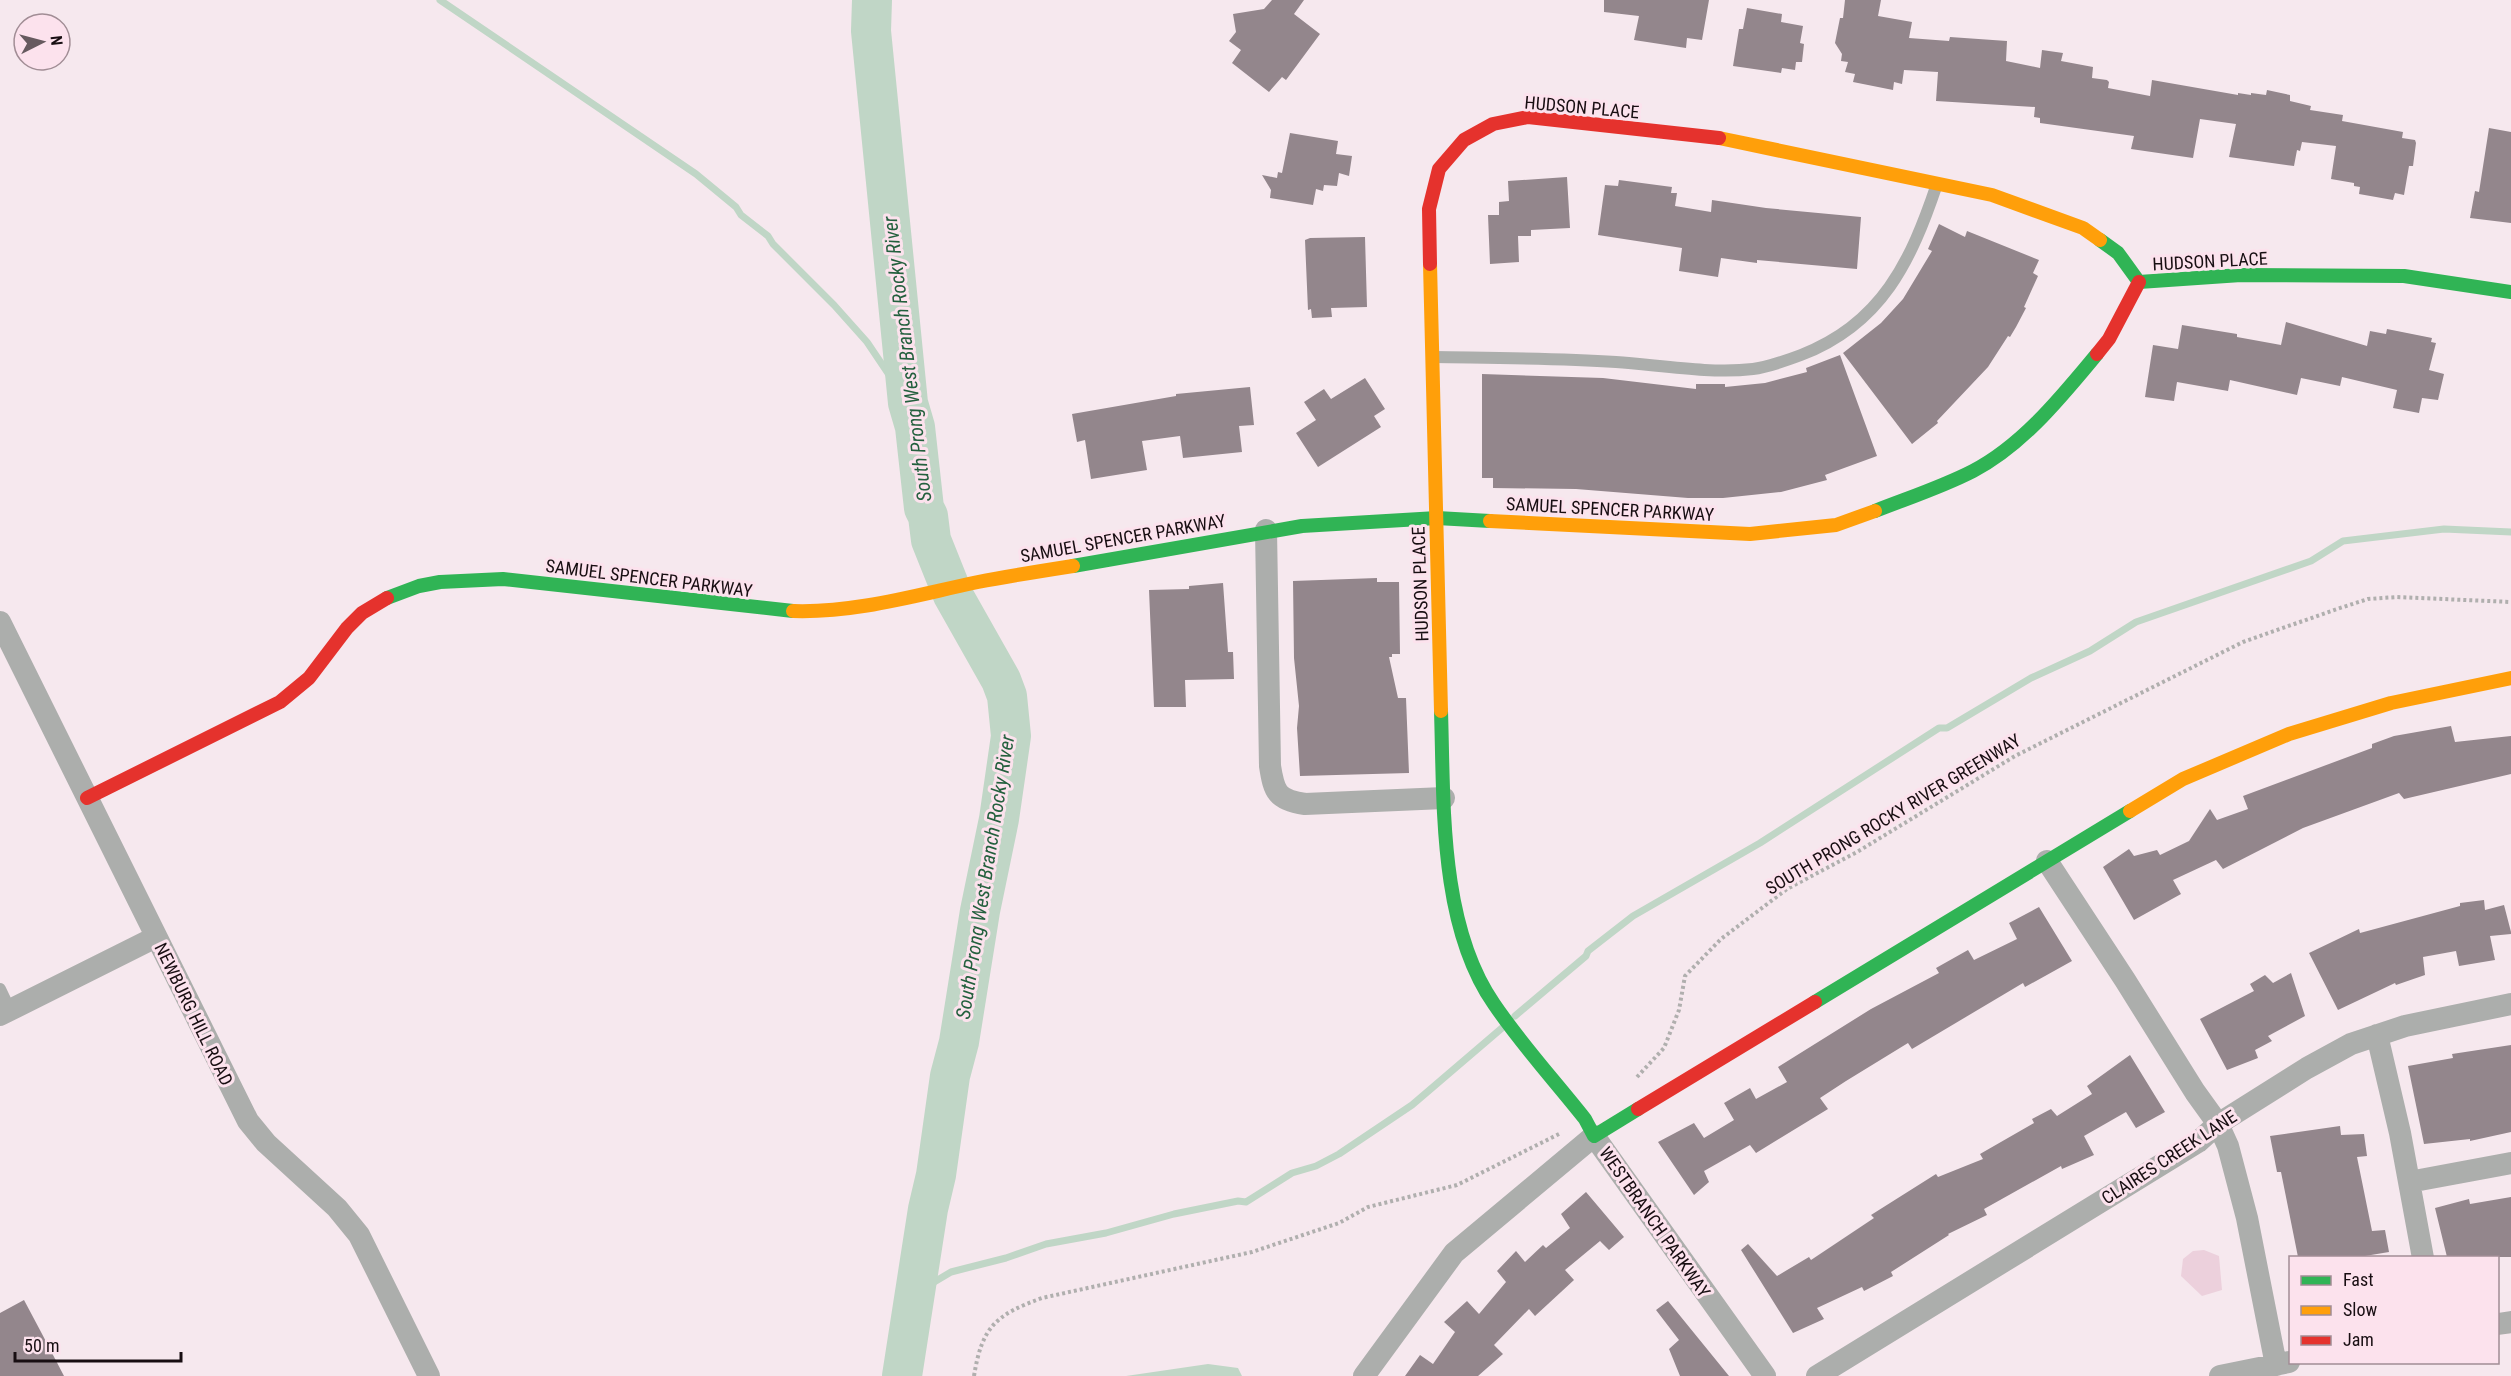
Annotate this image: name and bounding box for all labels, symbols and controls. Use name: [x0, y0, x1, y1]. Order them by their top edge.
north arrow: [12, 12, 72, 72]
text: N: [46, 35, 66, 46]
street label: HUDSON PLACE: [1524, 92, 1640, 122]
water label: South Prong West Branch Rocky River: [877, 214, 936, 503]
street label: HUDSON PLACE: [2152, 247, 2268, 274]
street label: SAMUEL SPENCER PARKWAY: [1506, 493, 1715, 525]
street label: SAMUEL SPENCER PARKWAY: [1019, 509, 1228, 566]
street label: HUDSON PLACE: [1407, 526, 1433, 642]
street label: SAMUEL SPENCER PARKWAY: [544, 555, 754, 601]
street label: SOUTH PRONG ROCKY RIVER GREENWAY: [1762, 729, 2025, 899]
water label: South Prong West Branch Rocky River: [951, 732, 1019, 1021]
street label: NEWBURG HILL ROAD: [150, 939, 238, 1089]
street label: CLAIRES CREEK LANE: [2098, 1106, 2240, 1208]
street label: WESTBRANCH PARKWAY: [1595, 1143, 1715, 1302]
legend: [2289, 1256, 2499, 1364]
text: Fast: [2343, 1269, 2374, 1290]
text: Slow: [2343, 1299, 2378, 1320]
scale bar: [15, 1325, 182, 1363]
text: Jam: [2343, 1329, 2374, 1350]
text: 50 m: [24, 1335, 59, 1356]

